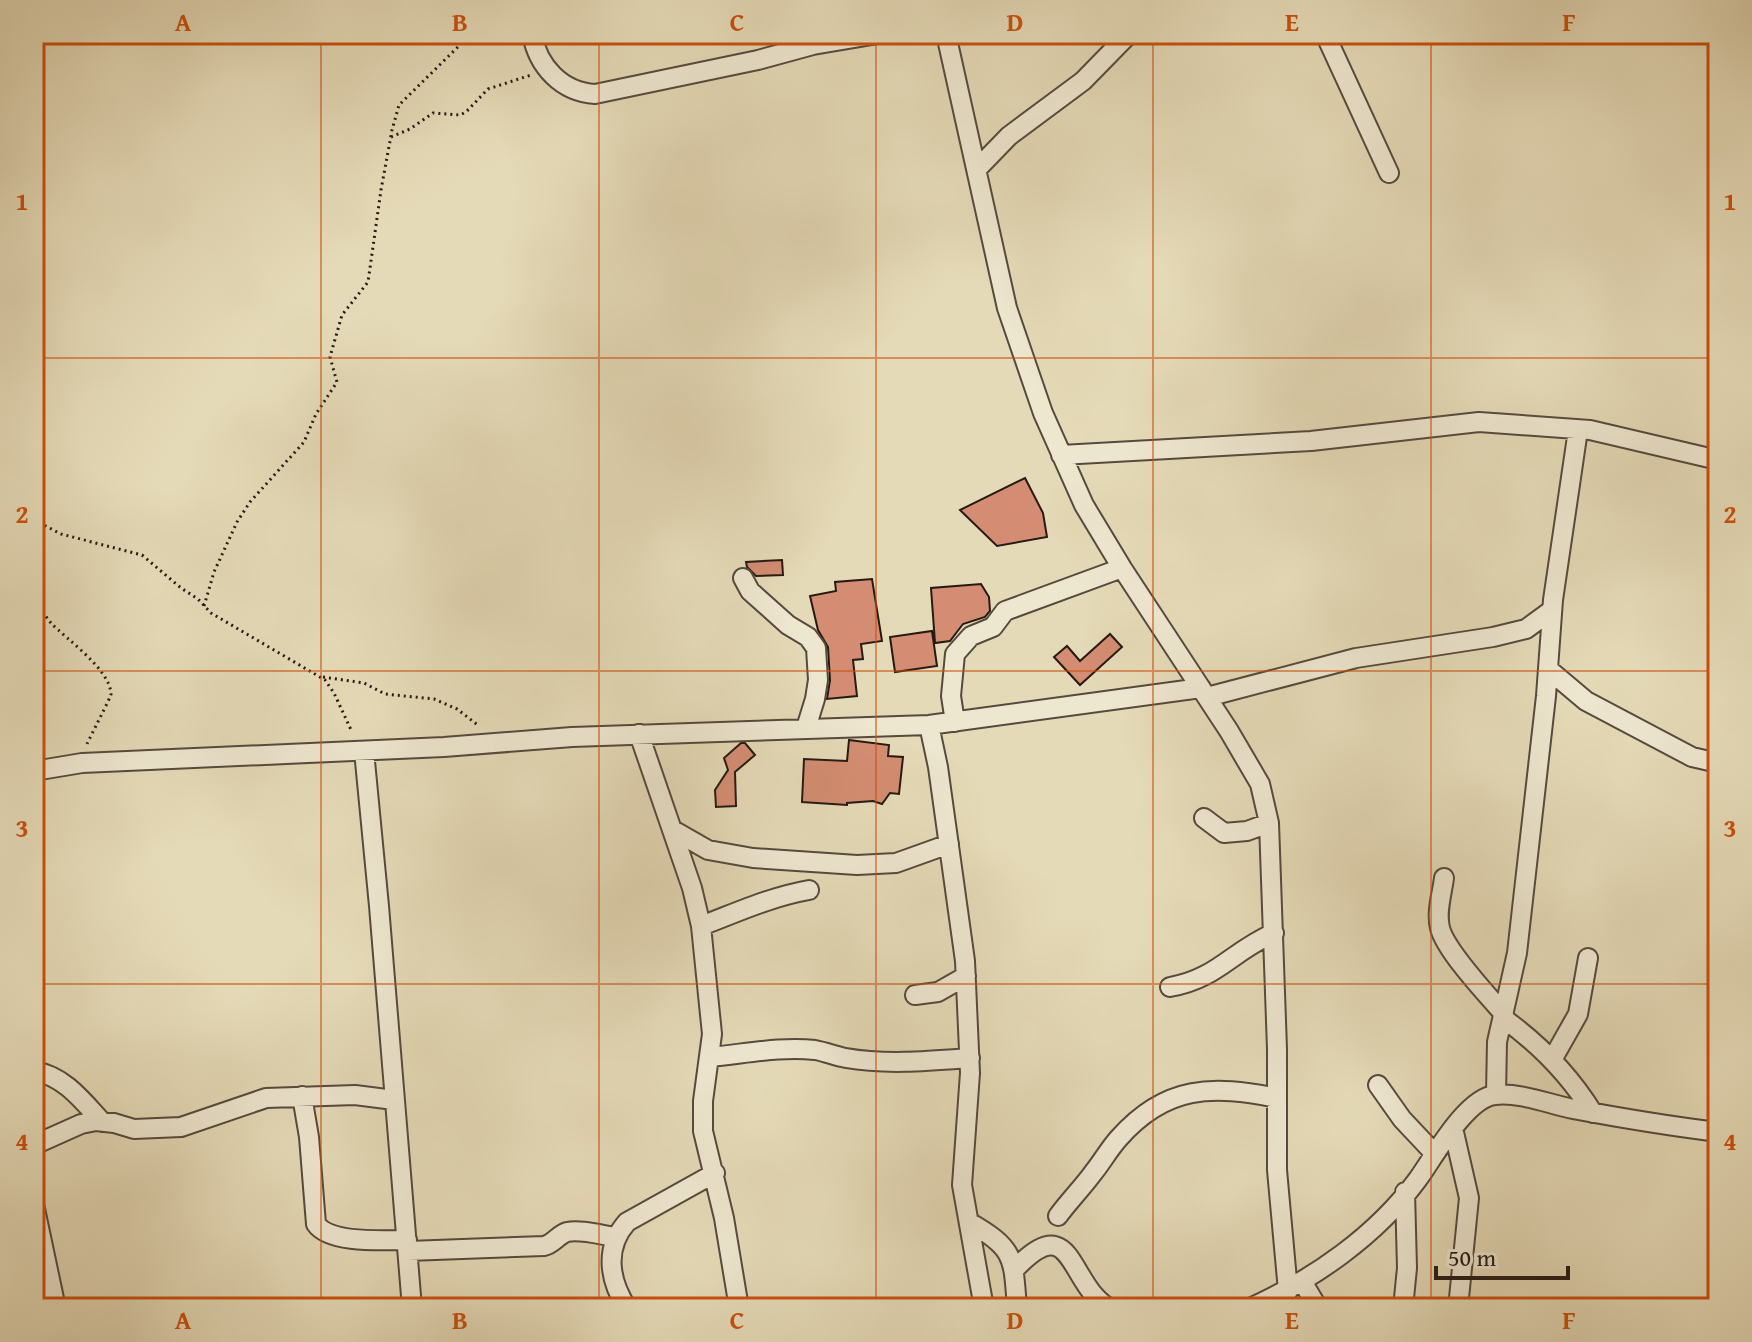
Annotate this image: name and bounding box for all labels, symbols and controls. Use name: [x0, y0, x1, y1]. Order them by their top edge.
text: A: [175, 2, 192, 41]
text: B: [452, 2, 468, 41]
text: C: [730, 2, 744, 41]
text: D: [1007, 2, 1023, 41]
text: E: [1285, 2, 1299, 41]
text: F: [1562, 2, 1576, 41]
text: 1: [15, 181, 29, 220]
text: 1: [1723, 181, 1737, 220]
text: 2: [15, 494, 29, 533]
text: 2: [1723, 494, 1737, 533]
text: 3: [15, 808, 29, 847]
text: 3: [1723, 808, 1737, 847]
text: 4: [15, 1121, 29, 1160]
text: 4: [1723, 1121, 1737, 1160]
scale bar: [1436, 1230, 1568, 1280]
text: 50 m: [1448, 1240, 1496, 1275]
text: A: [175, 1300, 192, 1339]
text: B: [452, 1300, 468, 1339]
text: C: [730, 1300, 744, 1339]
text: D: [1007, 1300, 1023, 1339]
text: E: [1285, 1300, 1299, 1339]
text: F: [1562, 1300, 1576, 1339]

